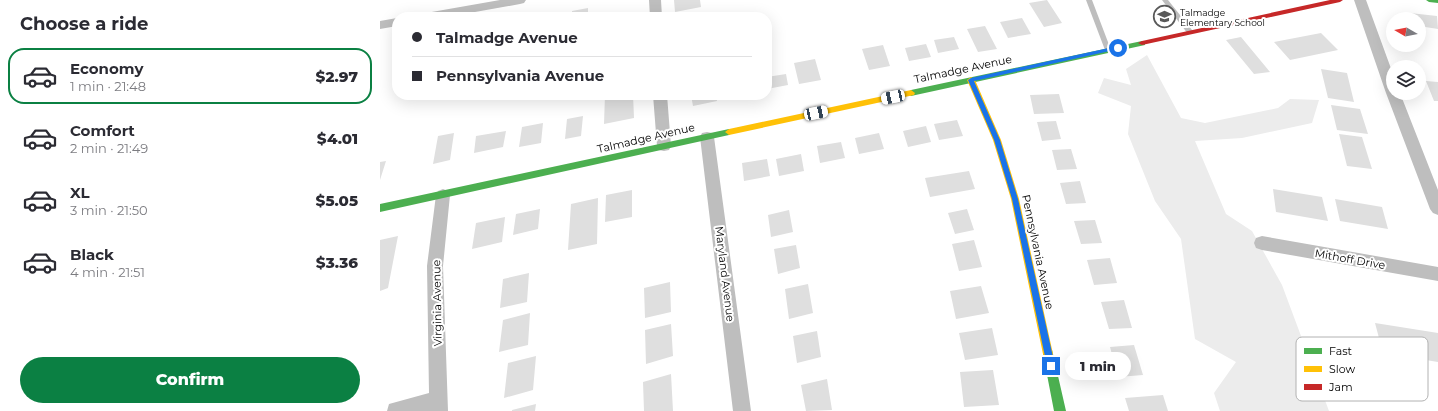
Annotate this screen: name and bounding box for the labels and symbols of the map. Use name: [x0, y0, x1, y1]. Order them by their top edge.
school or university icon: Talmadge Elementary School: [1151, 4, 1177, 30]
place label: Talmadge Elementary School: [1180, 7, 1265, 28]
north arrow: [1386, 12, 1426, 52]
route start: [1109, 39, 1127, 57]
street label: Talmadge Avenue: [913, 52, 1014, 86]
car: [880, 89, 906, 105]
car: [803, 105, 829, 121]
street label: Talmadge Avenue: [596, 120, 696, 156]
street label: Pennsylvania Avenue: [1019, 193, 1057, 311]
street label: Maryland Avenue: [712, 225, 738, 323]
street label: Mithoff Drive: [1314, 246, 1387, 272]
street label: Virginia Avenue: [429, 259, 445, 346]
legend: [1296, 337, 1428, 401]
text: Fast: [1329, 344, 1353, 358]
callout: 1 min: [1065, 352, 1131, 380]
route end: [1042, 357, 1060, 375]
text: Slow: [1329, 362, 1355, 376]
text: Jam: [1328, 380, 1353, 394]

